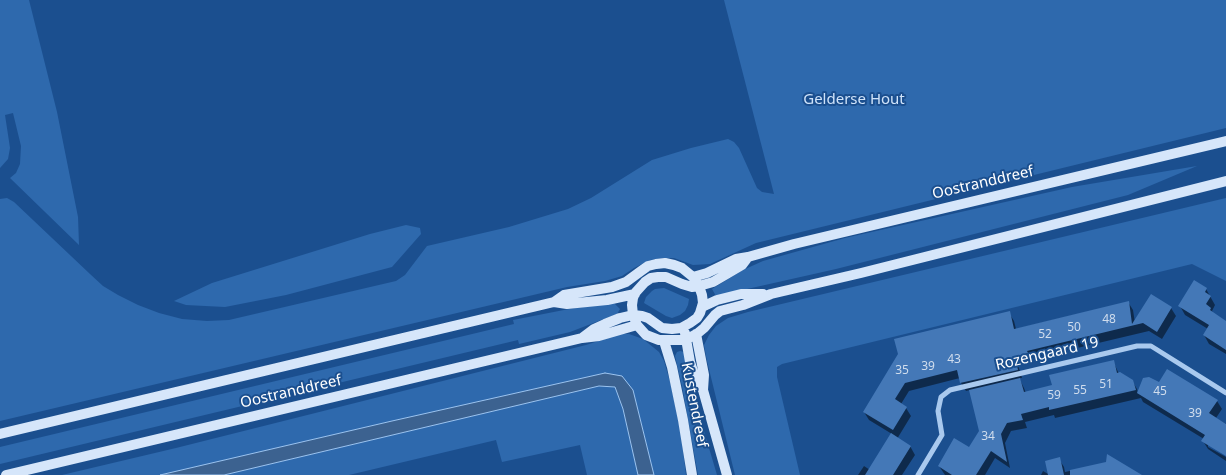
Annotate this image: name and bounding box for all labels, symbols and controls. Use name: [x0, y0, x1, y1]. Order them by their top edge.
park label: Gelderse Hout: [803, 91, 905, 109]
street label: Oostranddreef: [931, 163, 1035, 203]
house number: 48: [1102, 313, 1116, 327]
house number: 50: [1067, 321, 1081, 335]
house number: 52: [1038, 328, 1052, 342]
street label: Rozengaard 19: [994, 333, 1100, 375]
house number: 43: [947, 353, 961, 367]
house number: 39: [921, 360, 935, 374]
street label: Kustendreef: [677, 361, 711, 449]
house number: 35: [895, 364, 909, 378]
street label: Oostranddreef: [239, 372, 343, 412]
house number: 51: [1099, 378, 1113, 392]
house number: 55: [1073, 384, 1087, 398]
house number: 45: [1153, 385, 1167, 399]
house number: 59: [1047, 389, 1061, 403]
house number: 39: [1188, 407, 1202, 421]
house number: 34: [981, 430, 995, 444]

